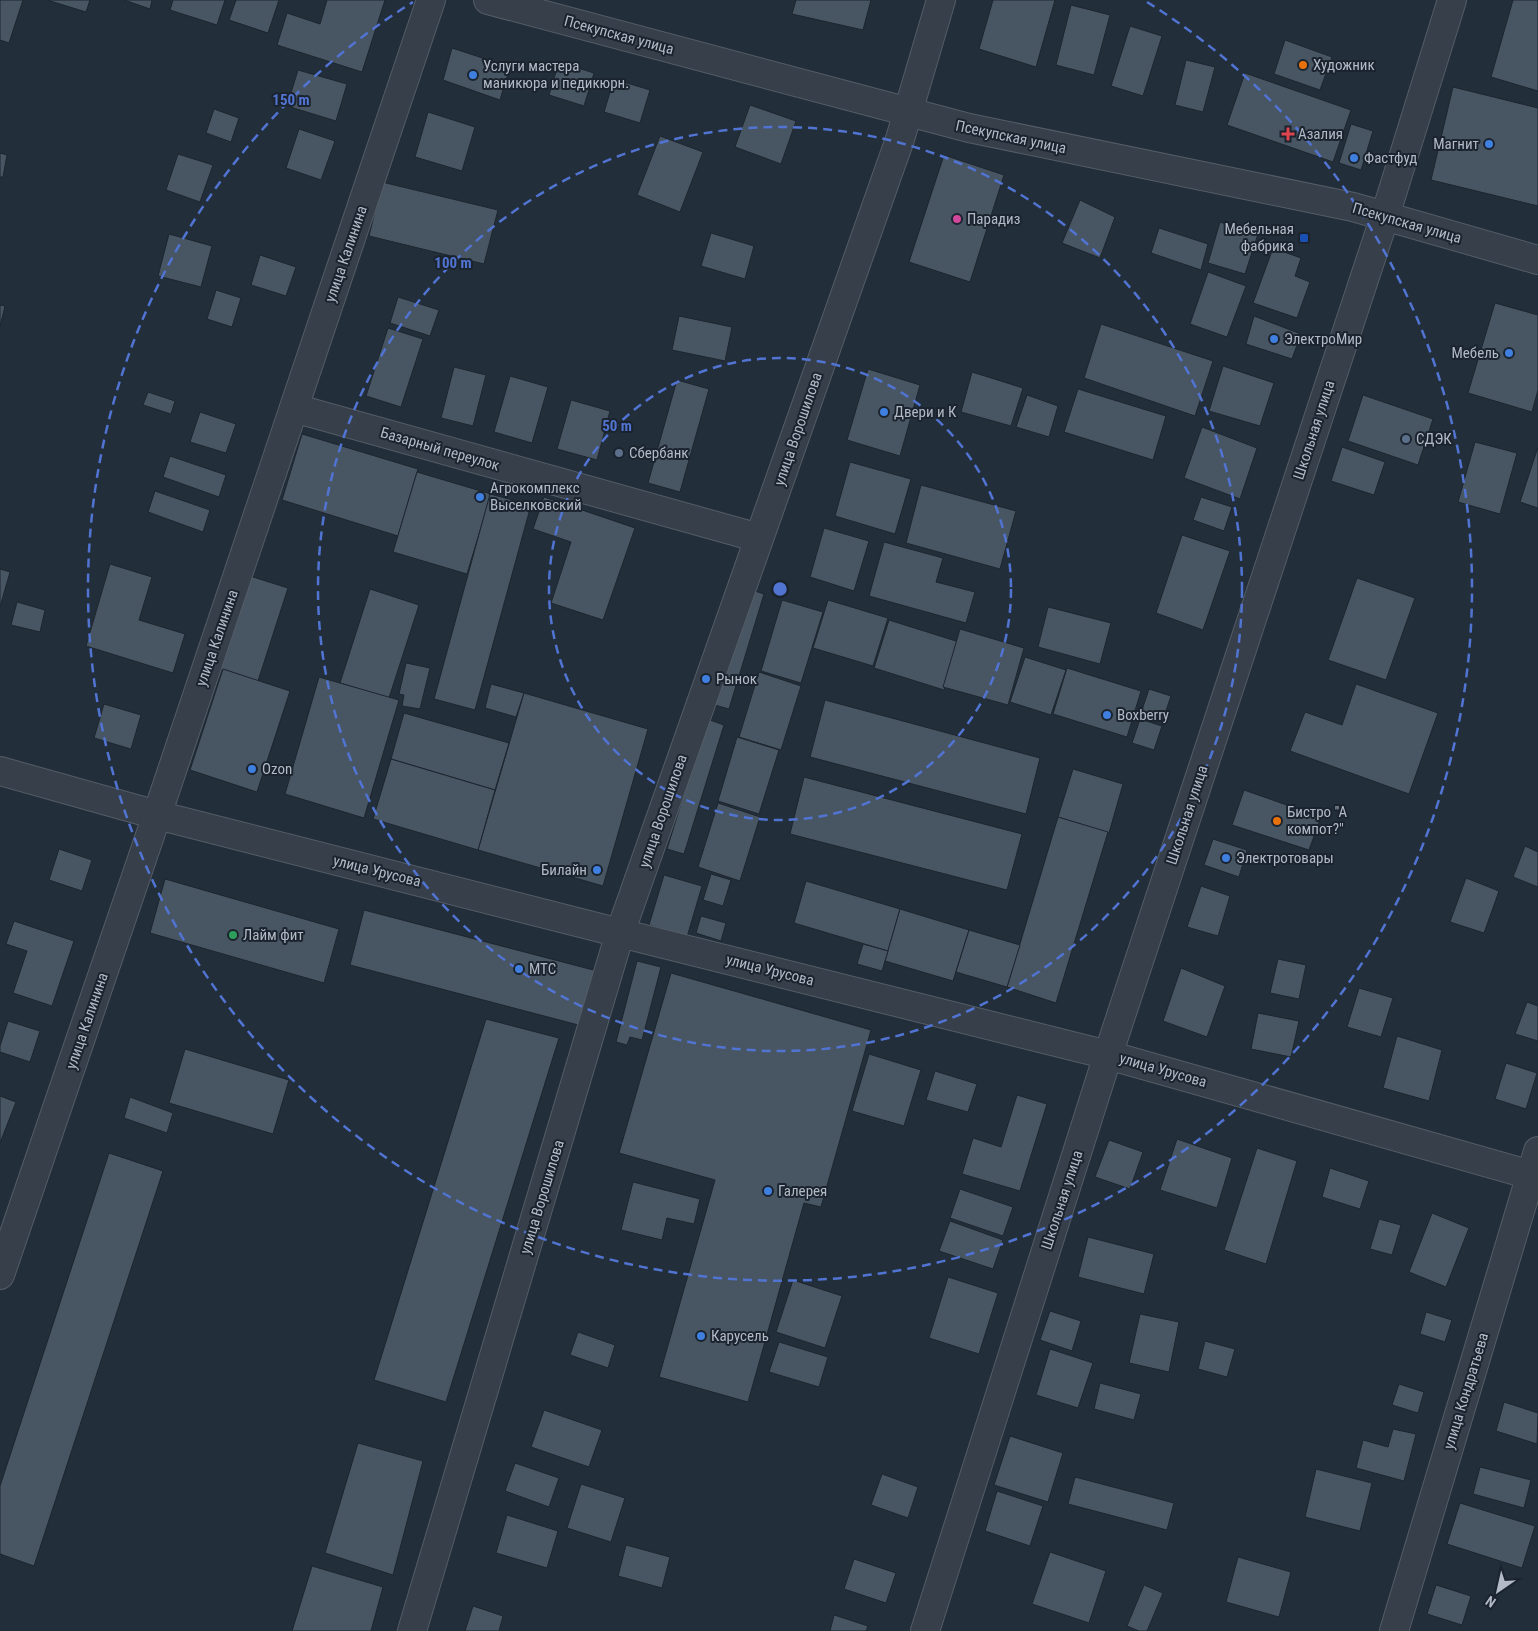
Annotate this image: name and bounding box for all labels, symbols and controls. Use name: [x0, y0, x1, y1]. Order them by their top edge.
street label: Псекупская улица: [562, 12, 676, 58]
place label: Художник: [1313, 56, 1375, 74]
place label: Услуги мастера маникюра и педикюрн.: [483, 57, 629, 92]
marker: Художник: [1297, 59, 1309, 71]
marker: Услуги мастера маникюра и педикюрн.: [467, 69, 479, 81]
text: 150 m: [272, 91, 310, 109]
street label: Псекупская улица: [954, 116, 1068, 158]
place label: Азалия: [1298, 125, 1343, 143]
marker: Азалия: [1282, 128, 1294, 140]
place label: Магнит: [1433, 135, 1479, 153]
marker: Магнит: [1483, 138, 1495, 150]
place label: Фастфуд: [1364, 149, 1417, 167]
marker: Фастфуд: [1348, 152, 1360, 164]
street label: Псекупская улица: [1350, 199, 1464, 247]
street label: улица Калинина: [321, 203, 371, 305]
place label: Парадиз: [967, 210, 1020, 228]
marker: Парадиз: [951, 213, 963, 225]
place label: Мебельная фабрика: [1224, 220, 1294, 255]
marker: Мебельная фабрика: [1298, 232, 1310, 244]
text: 100 m: [434, 254, 472, 272]
place label: ЭлектроМир: [1284, 330, 1362, 348]
marker: ЭлектроМир: [1268, 333, 1280, 345]
place label: Мебель: [1452, 344, 1499, 362]
marker: Мебель: [1503, 347, 1515, 359]
street label: улица Ворошилова: [770, 370, 826, 488]
street label: Школьная улица: [1289, 378, 1339, 482]
place label: Двери и К: [894, 403, 957, 421]
marker: Двери и К: [878, 406, 890, 418]
text: 50 m: [602, 417, 632, 435]
street label: Базарный переулок: [378, 423, 502, 475]
place label: СДЭК: [1416, 430, 1452, 448]
marker: СДЭК: [1400, 433, 1412, 445]
place label: Сбербанк: [629, 444, 689, 462]
marker: Сбербанк: [613, 447, 625, 459]
place label: Агрокомплекс Выселковский: [490, 479, 582, 514]
marker: Агрокомплекс Выселковский: [474, 491, 486, 503]
centre of rings: [771, 580, 789, 598]
street label: улица Калинина: [192, 587, 242, 689]
place label: Рынок: [716, 670, 757, 688]
marker: Рынок: [700, 673, 712, 685]
place label: Boxberry: [1117, 706, 1169, 724]
marker: Boxberry: [1101, 709, 1113, 721]
street label: улица Ворошилова: [635, 752, 691, 870]
place label: Ozon: [262, 760, 292, 778]
marker: Ozon: [246, 763, 258, 775]
street label: Школьная улица: [1162, 763, 1212, 867]
place label: Бистро "А компот?": [1287, 803, 1347, 838]
marker: Бистро "А компот?": [1271, 815, 1283, 827]
place label: Электротовары: [1236, 849, 1334, 867]
street label: улица Урусова: [331, 851, 423, 891]
marker: Электротовары: [1220, 852, 1232, 864]
place label: Билайн: [541, 861, 587, 879]
marker: Билайн: [591, 864, 603, 876]
place label: Лайм фит: [243, 926, 304, 944]
marker: Лайм фит: [227, 929, 239, 941]
street label: улица Урусова: [724, 950, 816, 990]
place label: МТС: [529, 960, 556, 978]
marker: МТС: [513, 963, 525, 975]
street label: улица Калинина: [62, 970, 112, 1072]
street label: улица Урусова: [1117, 1049, 1209, 1091]
street label: улица Ворошилова: [516, 1138, 568, 1256]
street label: Школьная улица: [1037, 1148, 1087, 1252]
place label: Галерея: [778, 1182, 827, 1200]
marker: Галерея: [762, 1185, 774, 1197]
place label: Карусель: [711, 1327, 769, 1345]
marker: Карусель: [695, 1330, 707, 1342]
street label: улица Кондратьева: [1440, 1331, 1492, 1451]
north arrow: [1473, 1566, 1523, 1616]
text: N: [1483, 1593, 1499, 1611]

